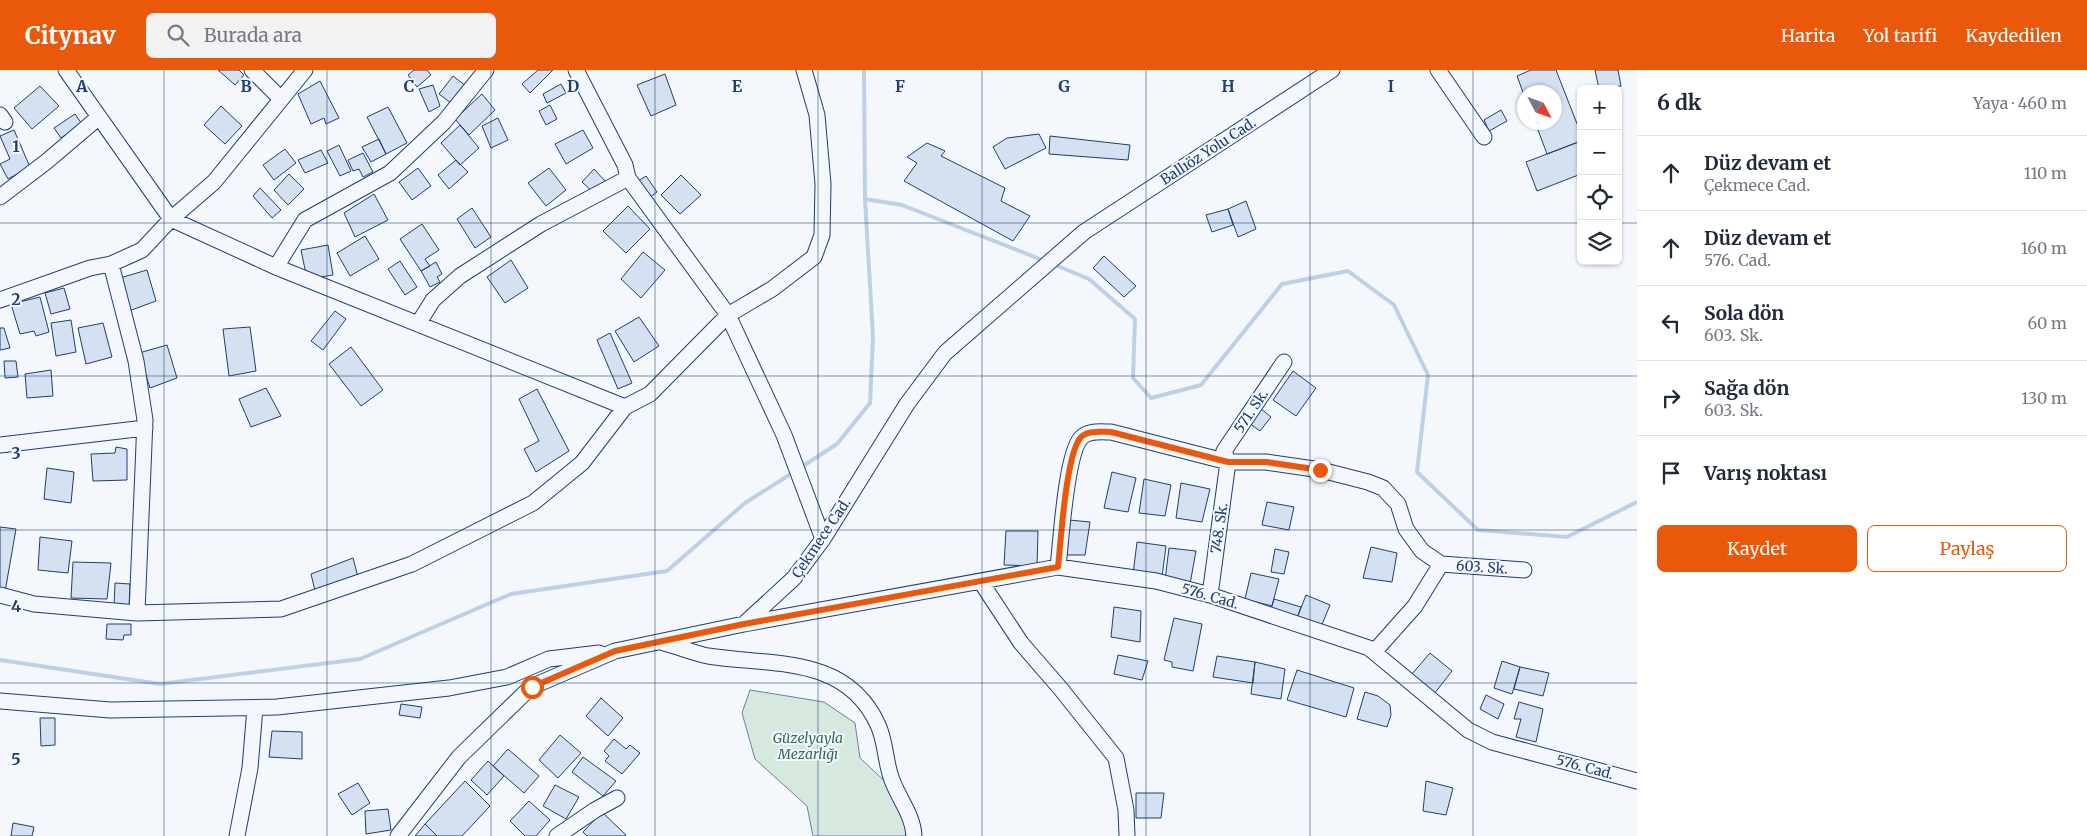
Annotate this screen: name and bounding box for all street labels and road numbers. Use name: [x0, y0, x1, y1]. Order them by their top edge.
street label: Ballıöz Yolu Cad.: [1157, 113, 1259, 189]
street label: 571. Sk.: [1230, 386, 1272, 436]
street label: Çekmece Cad.: [788, 494, 854, 582]
street label: 748. Sk.: [1207, 501, 1231, 555]
street label: 603. Sk.: [1456, 556, 1508, 578]
street label: 576. Cad.: [1179, 579, 1241, 613]
street label: 576. Cad.: [1554, 751, 1616, 783]

